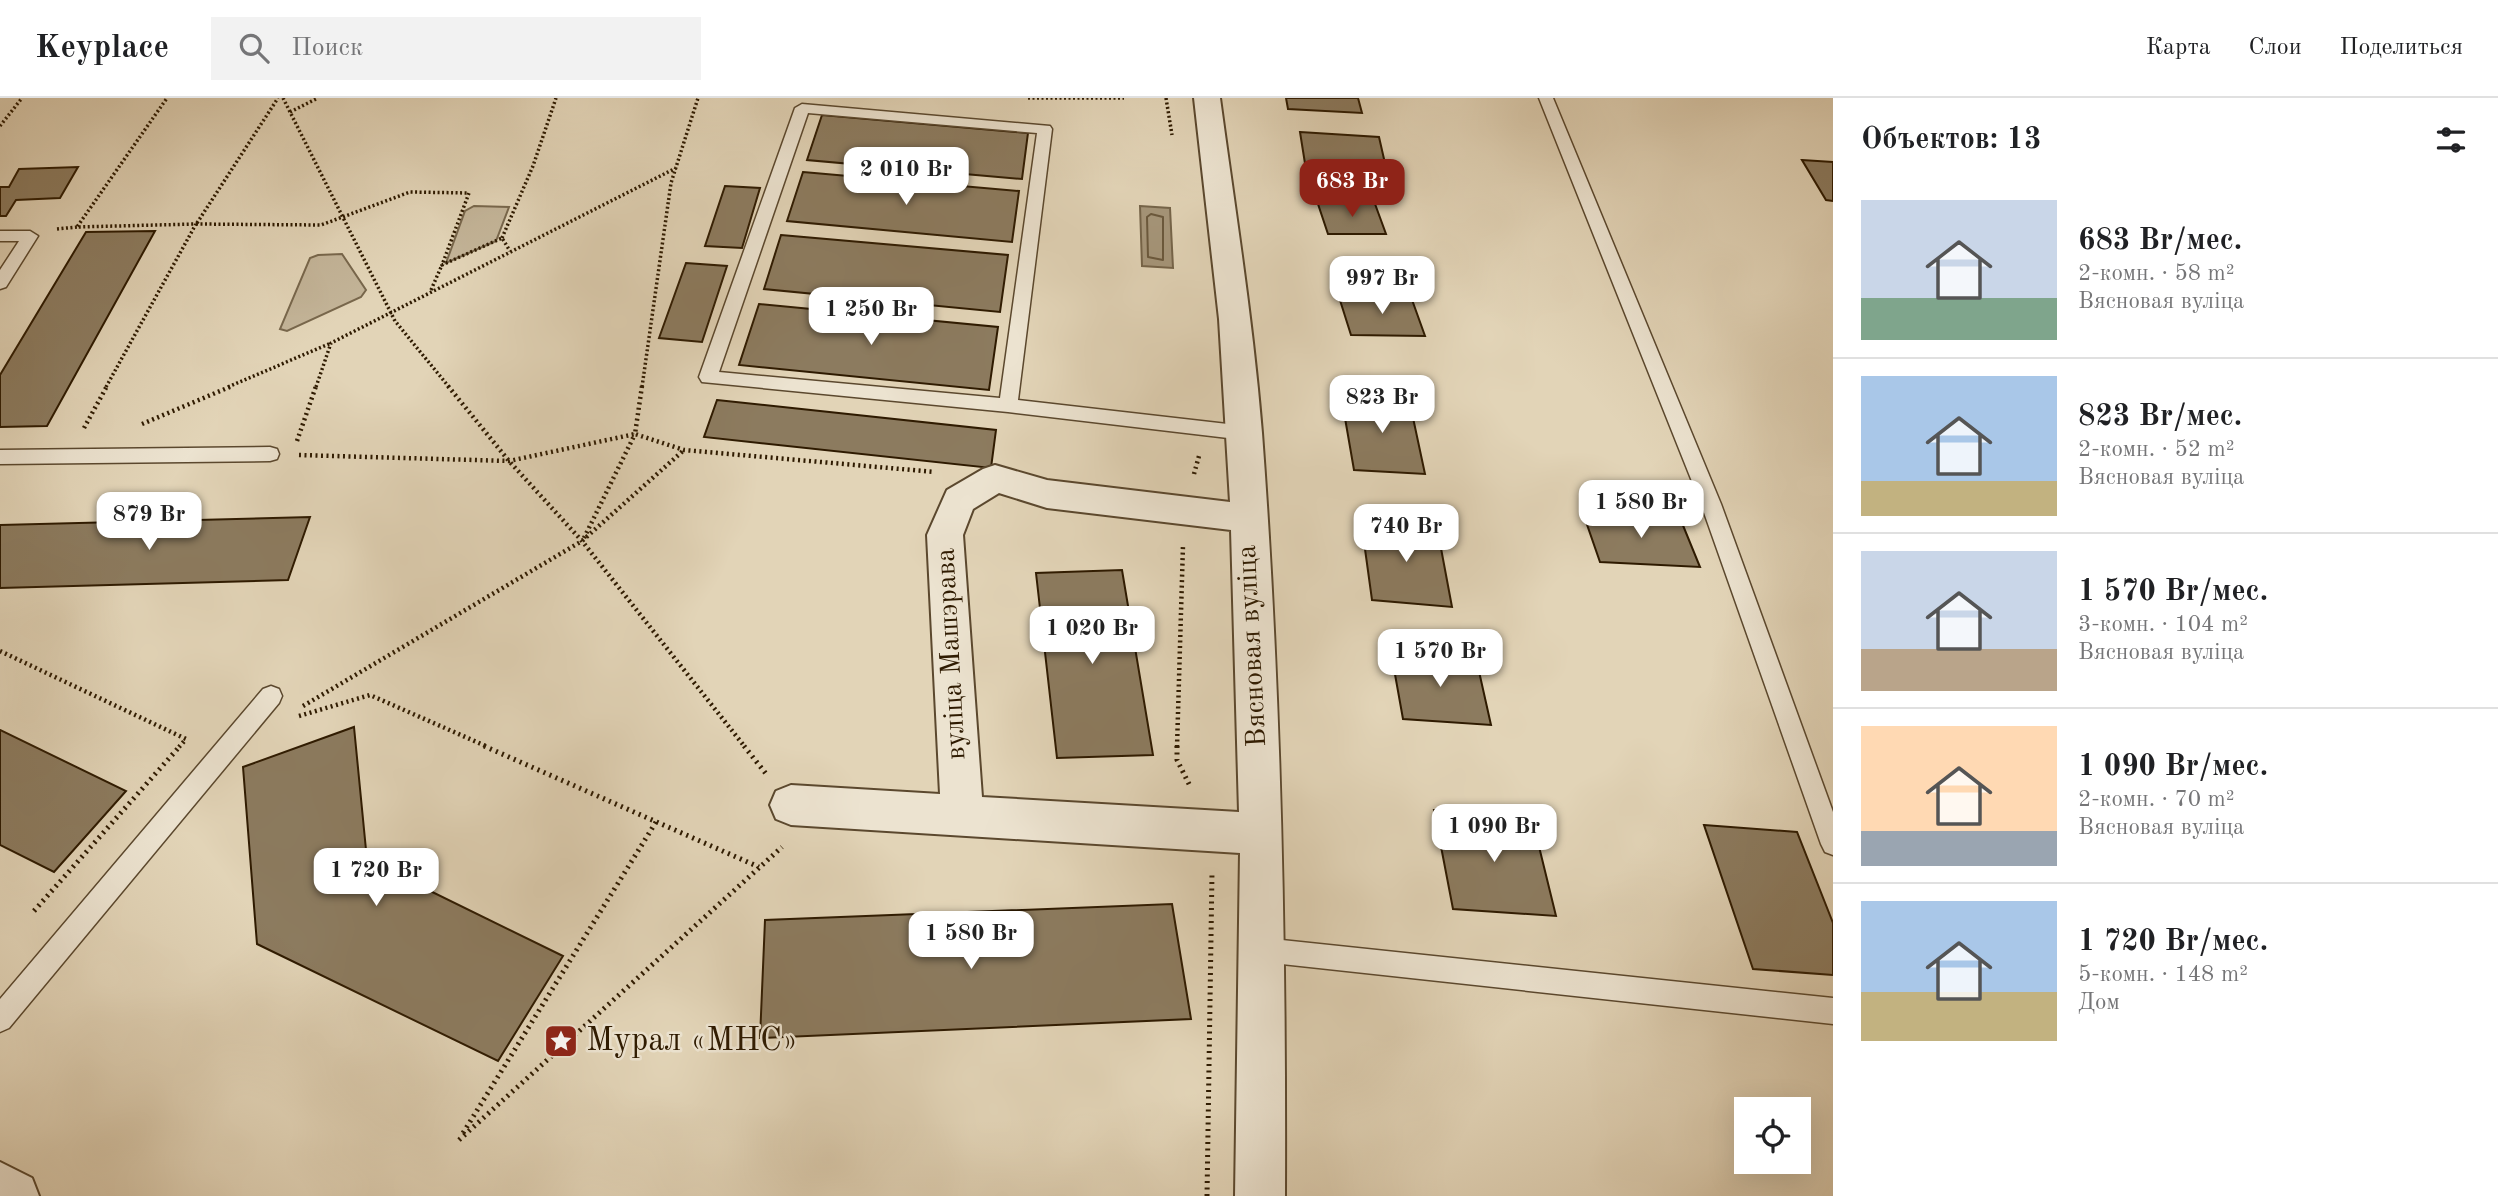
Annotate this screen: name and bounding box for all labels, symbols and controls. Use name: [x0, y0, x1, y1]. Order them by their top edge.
search box: [211, 17, 701, 80]
icon: search: [235, 29, 273, 67]
text: Keyplace: [35, 32, 169, 65]
text: Поиск: [291, 35, 363, 61]
text: Карта: [2146, 36, 2211, 60]
text: Слои: [2249, 36, 2302, 60]
text: Поделиться: [2340, 36, 2463, 60]
icon: filters: [2432, 121, 2470, 159]
text: Объектов: 13: [1861, 125, 2041, 155]
pin: 2 010 Br: [834, 148, 978, 207]
text: 2 010 Br: [860, 158, 952, 181]
pin: 683 Br: [1295, 159, 1409, 219]
text: 683 Br: [1316, 170, 1388, 193]
text: 683 Br/мес.: [2078, 226, 2242, 256]
icon: home: [1917, 228, 2001, 312]
pin: 997 Br: [1325, 256, 1439, 316]
text: 2-комн. · 58 m²: [2078, 262, 2235, 285]
text: 997 Br: [1346, 267, 1418, 290]
pin: 1 250 Br: [799, 288, 943, 347]
text: Вясновая вуліца: [2078, 290, 2244, 313]
text: 1 250 Br: [825, 298, 917, 321]
pin: 823 Br: [1325, 376, 1439, 435]
text: 823 Br: [1346, 386, 1418, 409]
text: 823 Br/мес.: [2078, 402, 2242, 432]
icon: home: [1917, 404, 2001, 488]
text: 2-комн. · 52 m²: [2078, 438, 2235, 461]
text: Вясновая вуліца: [2078, 466, 2244, 489]
pin: 1 580 Br: [1569, 480, 1713, 540]
text: 1 580 Br: [1595, 491, 1687, 514]
pin: 879 Br: [92, 492, 206, 552]
text: 879 Br: [113, 503, 185, 526]
pin: 740 Br: [1349, 504, 1463, 564]
text: 740 Br: [1370, 515, 1442, 538]
street label: Вясновая вуліца: [1234, 544, 1272, 748]
street label: вуліца Машэрава: [932, 547, 972, 761]
text: 1 570 Br/мес.: [2078, 577, 2268, 607]
icon: home: [1917, 579, 2001, 663]
pin: 1 020 Br: [1020, 606, 1164, 666]
text: 3-комн. · 104 m²: [2078, 613, 2248, 636]
text: 1 020 Br: [1046, 617, 1138, 640]
pin: 1 570 Br: [1368, 630, 1512, 689]
text: 1 570 Br: [1394, 640, 1486, 663]
text: Вясновая вуліца: [2078, 641, 2244, 664]
text: 1 090 Br/мес.: [2078, 752, 2268, 782]
icon: home: [1917, 754, 2001, 838]
text: 2-комн. · 70 m²: [2078, 788, 2235, 811]
pin: 1 090 Br: [1422, 804, 1566, 864]
text: 1 090 Br: [1448, 815, 1540, 838]
text: Вясновая вуліца: [2078, 816, 2244, 839]
pin: 1 720 Br: [304, 848, 448, 908]
text: 1 720 Br: [330, 859, 422, 882]
pin: 1 580 Br: [899, 912, 1043, 971]
text: 1 580 Br: [925, 922, 1017, 945]
text: 1 720 Br/мес.: [2078, 927, 2268, 957]
icon: home: [1917, 929, 2001, 1013]
text: 5-комн. · 148 m²: [2078, 963, 2248, 986]
text: Дом: [2078, 991, 2120, 1014]
place icon: Мурал «МНС»: [542, 1022, 580, 1060]
place label: Мурал «МНС»: [586, 1025, 798, 1058]
map controls: [1734, 1097, 1811, 1174]
button: locate: [1734, 1097, 1811, 1174]

